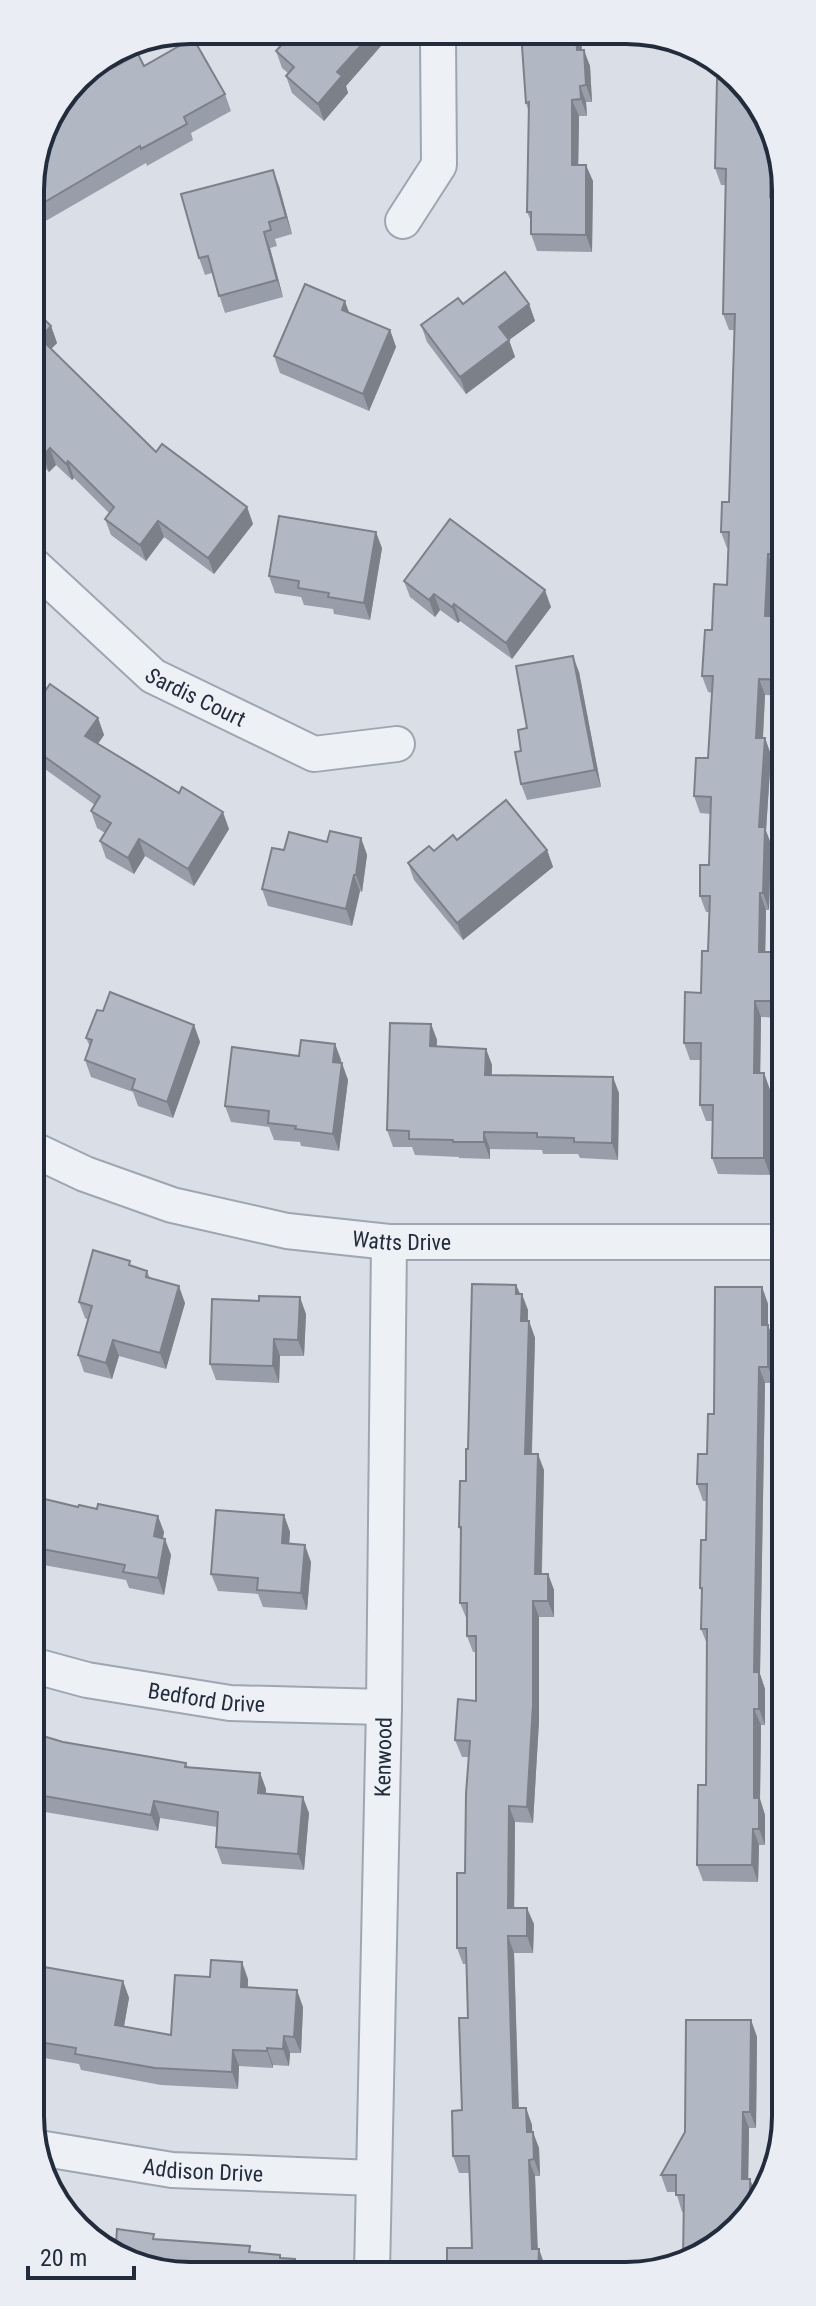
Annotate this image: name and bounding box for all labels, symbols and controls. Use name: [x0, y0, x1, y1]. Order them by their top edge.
street label: Sardis Court: [140, 663, 250, 731]
street label: Watts Drive: [351, 1226, 451, 1255]
street label: Bedford Drive: [146, 1678, 265, 1716]
street label: Kenwood: [370, 1717, 396, 1797]
street label: Addison Drive: [141, 2153, 264, 2186]
scale bar: [28, 2230, 134, 2280]
text: 20 m: [40, 2244, 87, 2272]

